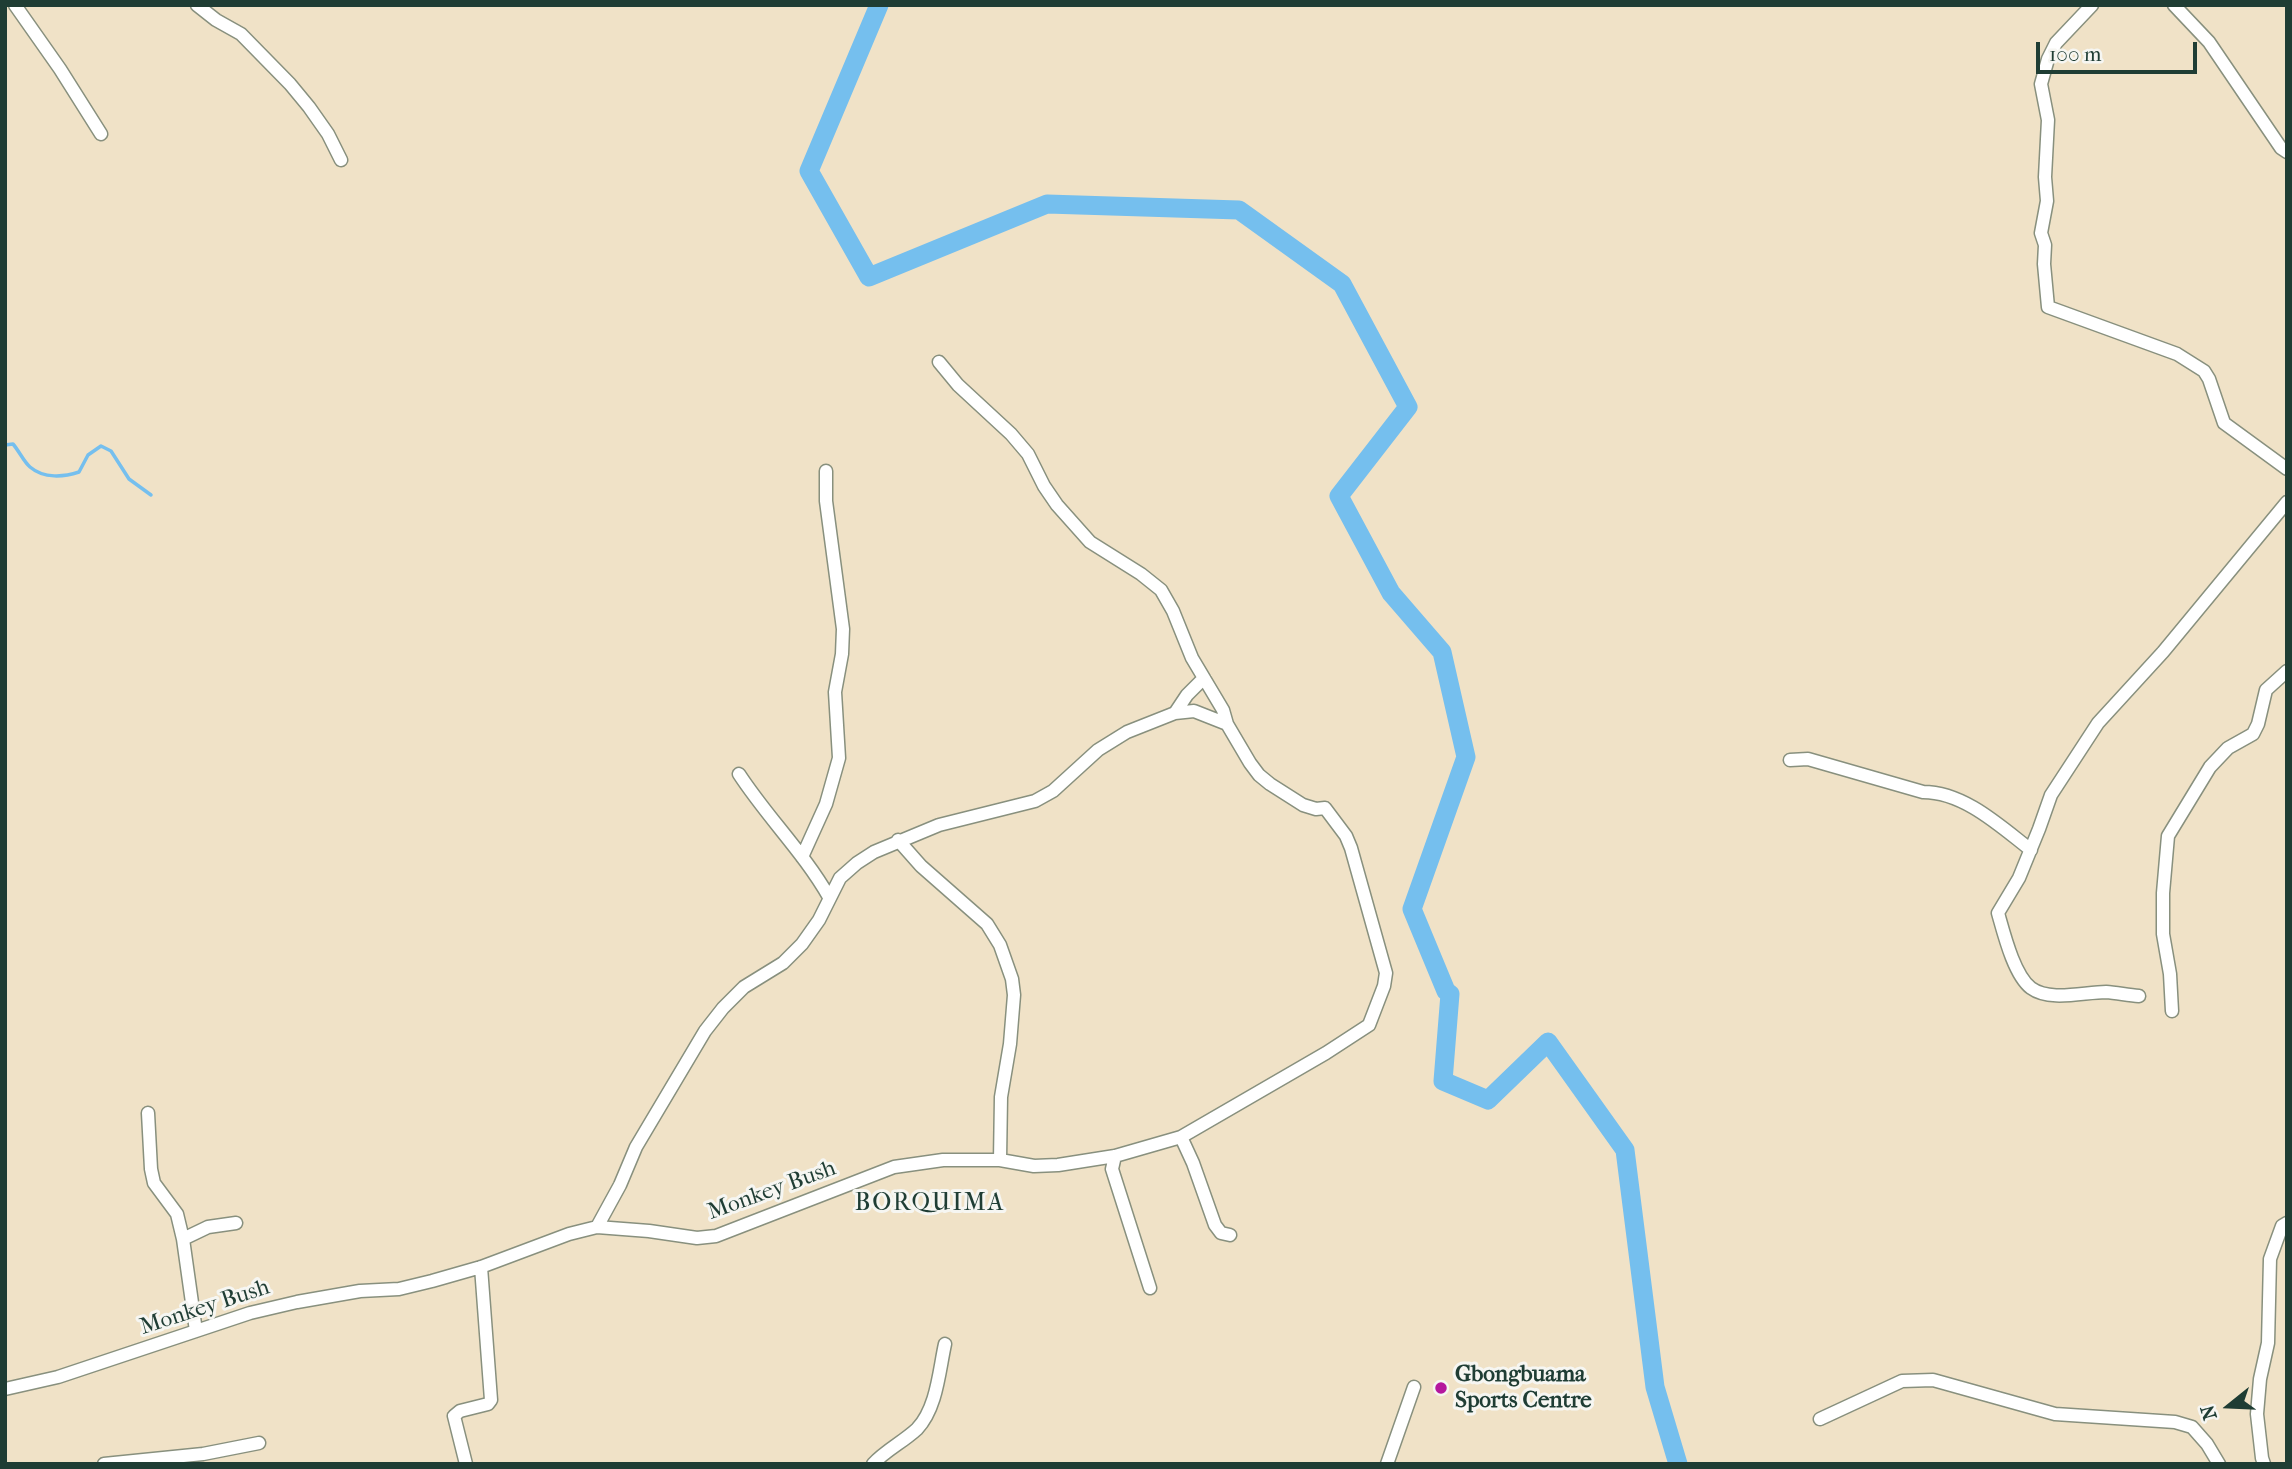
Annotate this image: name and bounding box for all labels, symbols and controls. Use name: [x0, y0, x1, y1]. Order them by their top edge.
scale bar: [2040, 28, 2201, 72]
text: 100 m: [2049, 42, 2102, 66]
street label: Monkey Bush: [704, 1155, 840, 1227]
district label: BORQUIMA: [856, 1190, 1004, 1218]
street label: Monkey Bush: [137, 1274, 273, 1342]
place label: Gbongbuama Sports Centre: [1455, 1361, 1592, 1415]
north arrow: [2194, 1371, 2264, 1441]
marker: Gbongbuama Sports Centre: [1433, 1380, 1449, 1396]
text: N: [2196, 1402, 2222, 1423]

